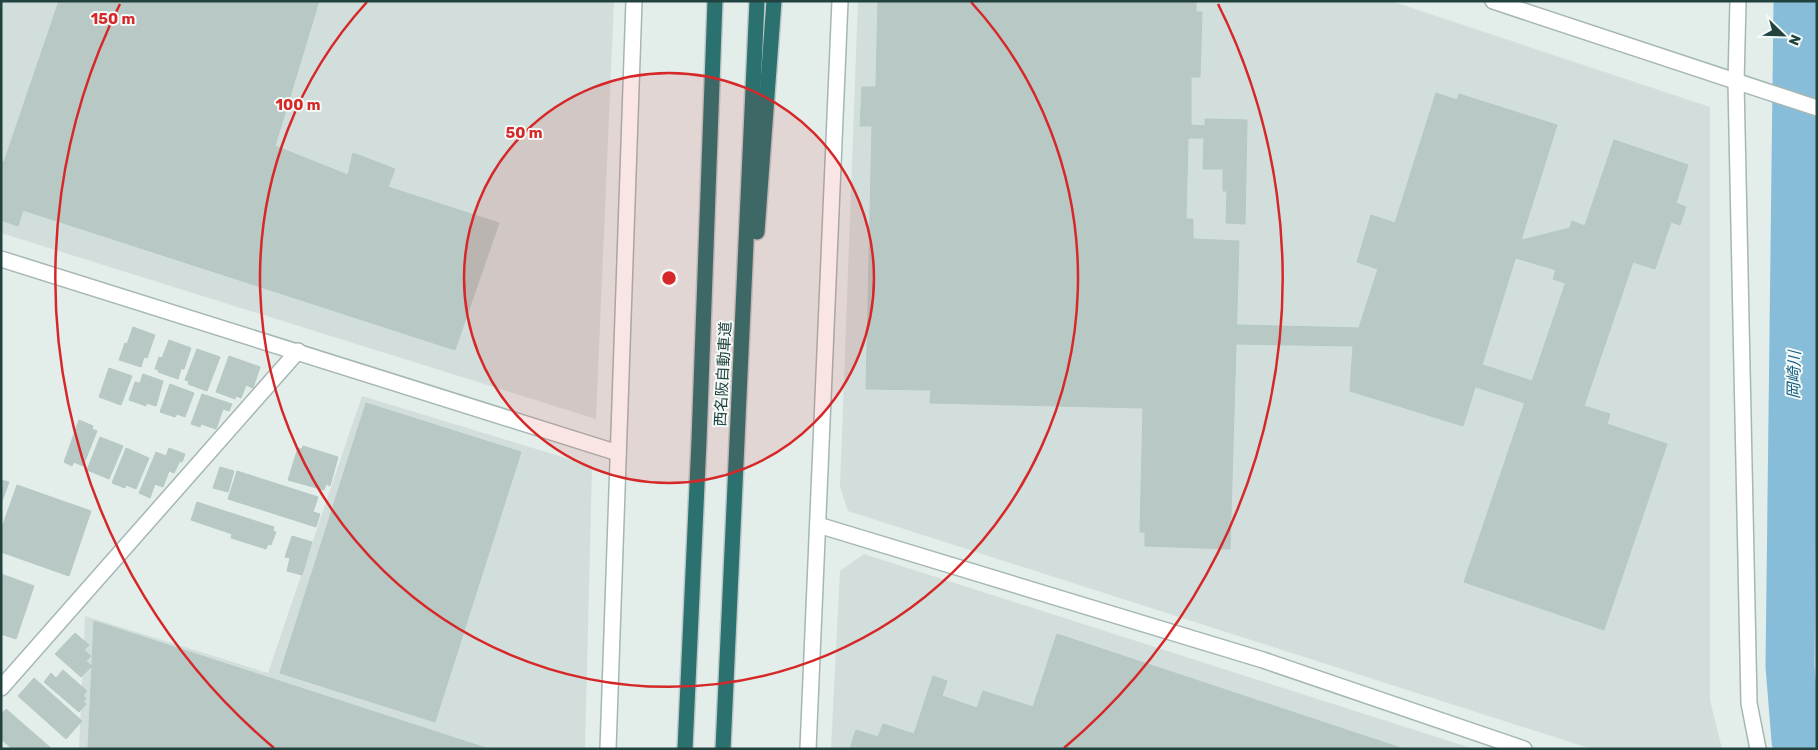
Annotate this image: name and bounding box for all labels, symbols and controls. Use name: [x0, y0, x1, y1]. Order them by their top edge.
text: 150 m: [91, 10, 135, 28]
north arrow: [1758, 10, 1808, 60]
text: N: [1785, 32, 1804, 48]
text: 100 m: [276, 96, 320, 114]
text: 50 m: [506, 124, 542, 142]
centre of rings: [660, 269, 678, 287]
street label: 西名阪自動車道: [711, 321, 735, 427]
water label: 岡崎川: [1784, 349, 1804, 399]

